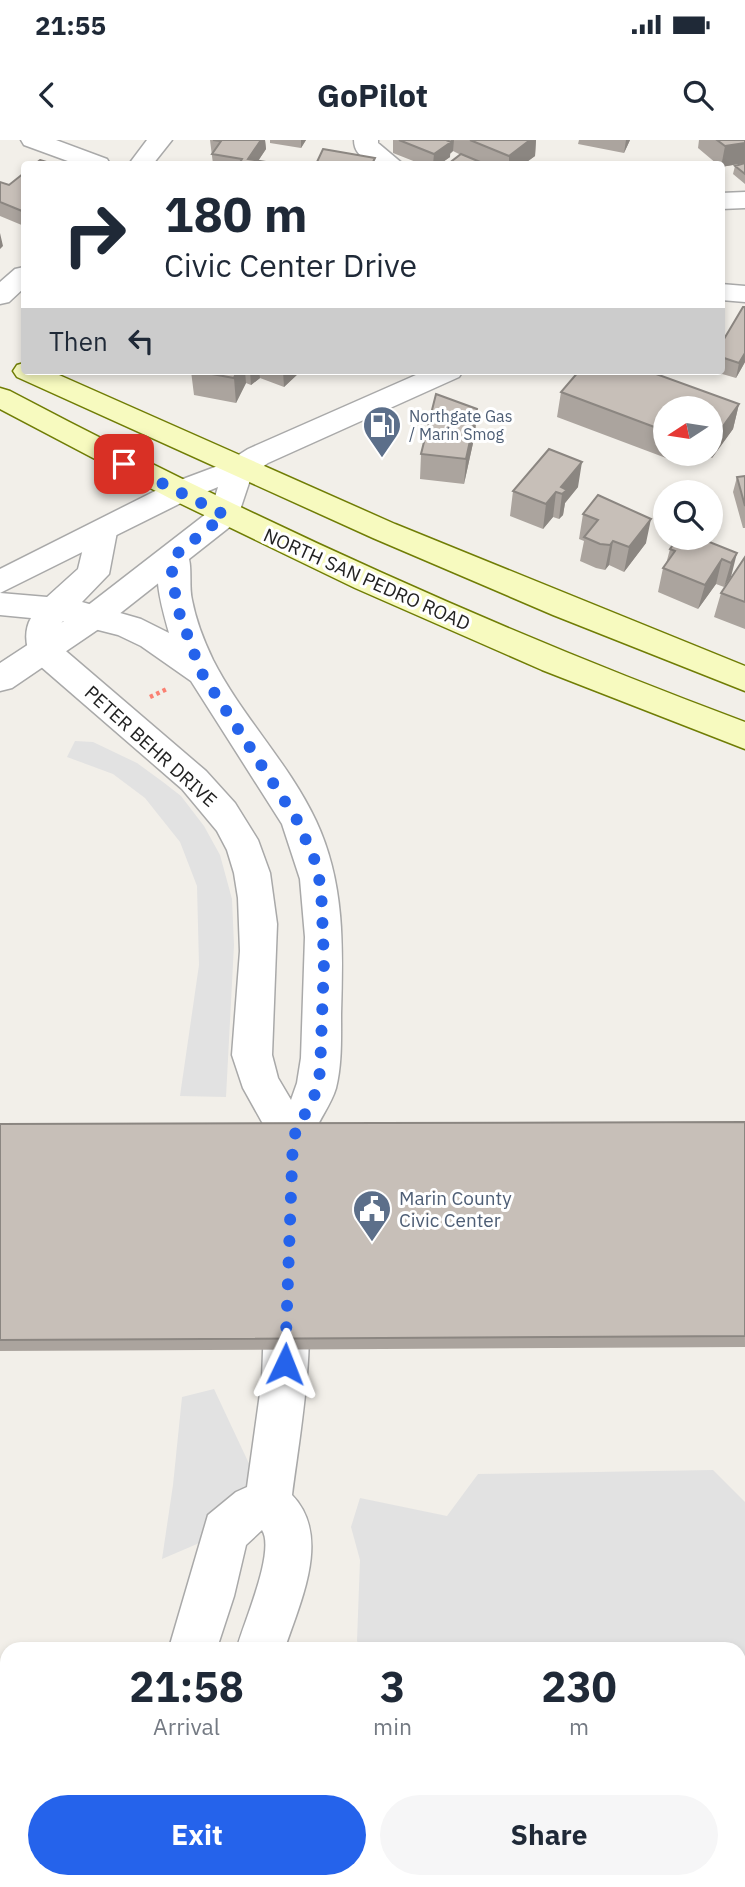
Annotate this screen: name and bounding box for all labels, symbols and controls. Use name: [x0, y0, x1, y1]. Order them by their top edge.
text: 21:55: [35, 8, 106, 42]
text: GoPilot: [317, 74, 428, 116]
icon: back: [28, 76, 66, 114]
icon: search: [679, 76, 717, 114]
text: 180 m: [164, 182, 308, 245]
icon: right: [49, 189, 140, 280]
text: Civic Center Drive: [164, 244, 417, 286]
icon: left: [122, 322, 160, 360]
text: Then: [49, 324, 108, 358]
north arrow: [653, 396, 723, 466]
map controls: [653, 396, 723, 550]
fuel station icon: Northgate Gas / Marin Smog: [361, 404, 403, 459]
place label: Northgate Gas / Marin Smog: [409, 406, 512, 444]
pin: [94, 434, 154, 494]
icon: arrive: [105, 445, 143, 483]
button: search: [653, 480, 723, 550]
street label: NORTH SAN PEDRO ROAD: [260, 523, 474, 635]
street label: PETER BEHR DRIVE: [80, 680, 222, 812]
place label: Marin County Civic Center: [399, 1186, 512, 1232]
public building icon: Marin County Civic Center: [351, 1188, 393, 1243]
position arrow: [248, 1327, 322, 1401]
text: 21:58: [129, 1659, 244, 1714]
text: 3: [380, 1659, 405, 1714]
text: 230: [541, 1659, 617, 1714]
text: Arrival: [153, 1711, 220, 1741]
text: min: [373, 1711, 412, 1741]
text: m: [569, 1711, 589, 1741]
button: Exit: [28, 1795, 366, 1875]
button: Share: [380, 1795, 718, 1875]

